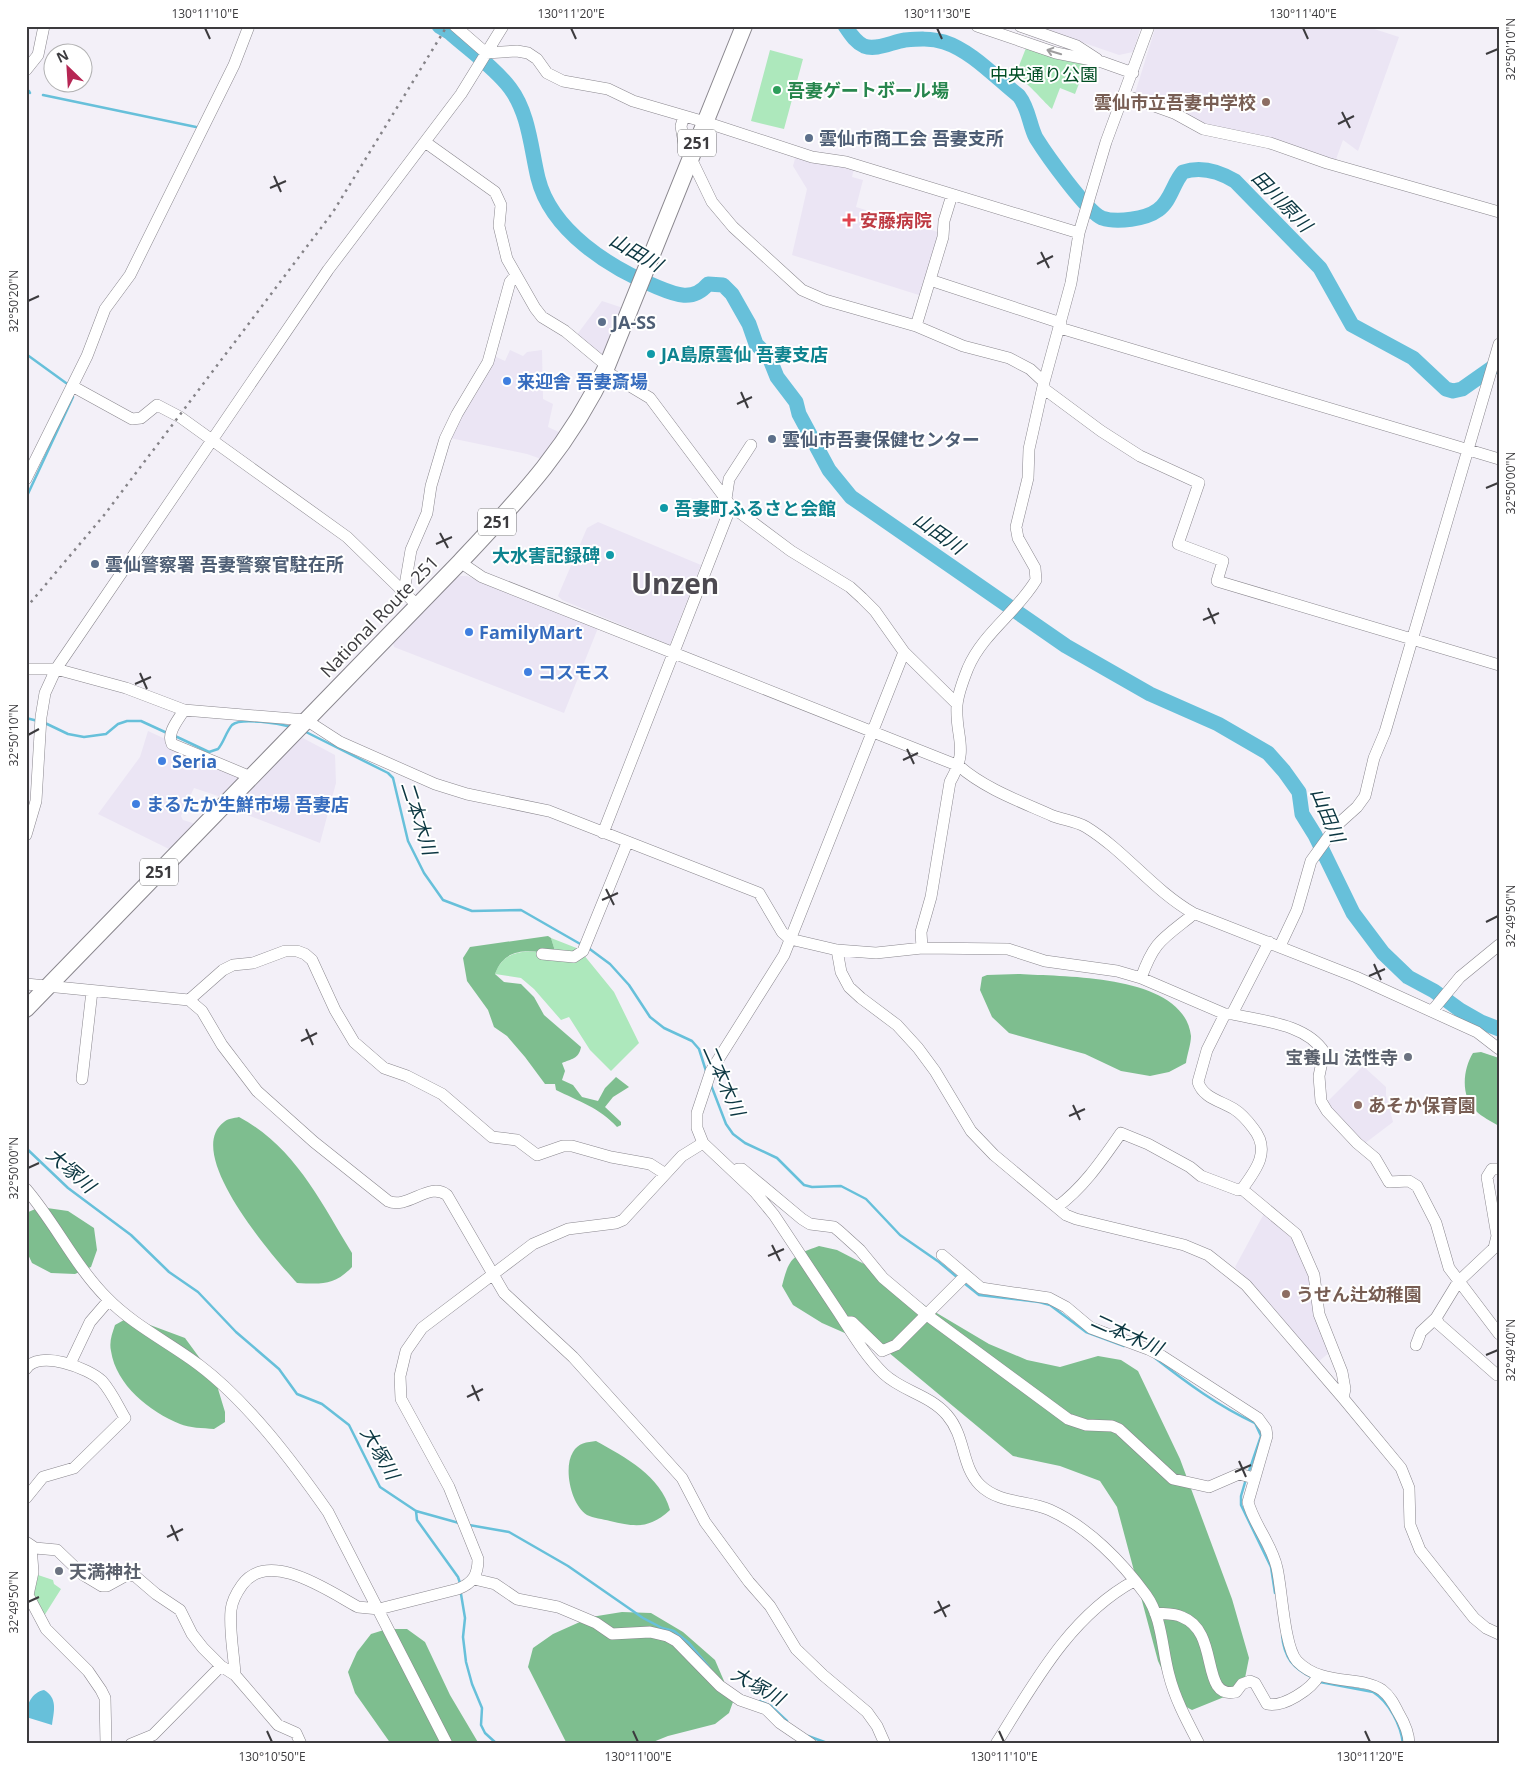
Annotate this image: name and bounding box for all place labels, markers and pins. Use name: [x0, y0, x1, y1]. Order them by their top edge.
place label: 吾妻ゲートボール場: [787, 78, 949, 102]
marker: 吾妻ゲートボール場: [771, 84, 783, 96]
place label: 雲仙市立吾妻中学校: [1094, 90, 1256, 114]
marker: 雲仙市立吾妻中学校: [1260, 96, 1272, 108]
place label: 雲仙市商工会 吾妻支所: [819, 126, 1004, 150]
marker: 雲仙市商工会 吾妻支所: [803, 132, 815, 144]
place label: 安藤病院: [860, 208, 932, 232]
marker: 安藤病院: [842, 213, 856, 227]
place label: JA-SS: [610, 310, 656, 334]
marker: JA-SS: [596, 316, 608, 328]
place label: JA島原雲仙 吾妻支店: [659, 342, 828, 366]
marker: JA島原雲仙 吾妻支店: [645, 348, 657, 360]
place label: 来迎舎 吾妻斎場: [517, 369, 648, 393]
marker: 来迎舎 吾妻斎場: [501, 375, 513, 387]
place label: 雲仙市吾妻保健センター: [782, 427, 980, 451]
marker: 雲仙市吾妻保健センター: [766, 433, 778, 445]
place label: 吾妻町ふるさと会館: [674, 496, 836, 520]
marker: 吾妻町ふるさと会館: [658, 502, 670, 514]
place label: 大水害記録碑: [492, 543, 600, 567]
marker: 大水害記録碑: [604, 549, 616, 561]
place label: 雲仙警察署 吾妻警察官駐在所: [105, 552, 344, 576]
marker: 雲仙警察署 吾妻警察官駐在所: [89, 558, 101, 570]
place label: FamilyMart: [479, 620, 583, 644]
marker: FamilyMart: [463, 626, 475, 638]
place label: コスモス: [538, 660, 610, 684]
marker: コスモス: [522, 666, 534, 678]
place label: Seria: [172, 749, 217, 773]
marker: Seria: [156, 755, 168, 767]
place label: まるたか生鮮市場 吾妻店: [146, 792, 349, 816]
marker: まるたか生鮮市場 吾妻店: [130, 798, 142, 810]
place label: 宝養山 法性寺: [1285, 1045, 1398, 1069]
marker: 宝養山 法性寺: [1402, 1051, 1414, 1063]
place label: あそか保育園: [1368, 1093, 1476, 1117]
marker: あそか保育園: [1352, 1099, 1364, 1111]
place label: うせん辻幼稚園: [1296, 1282, 1422, 1306]
marker: うせん辻幼稚園: [1280, 1288, 1292, 1300]
place label: 天満神社: [69, 1559, 141, 1583]
marker: 天満神社: [53, 1565, 65, 1577]

